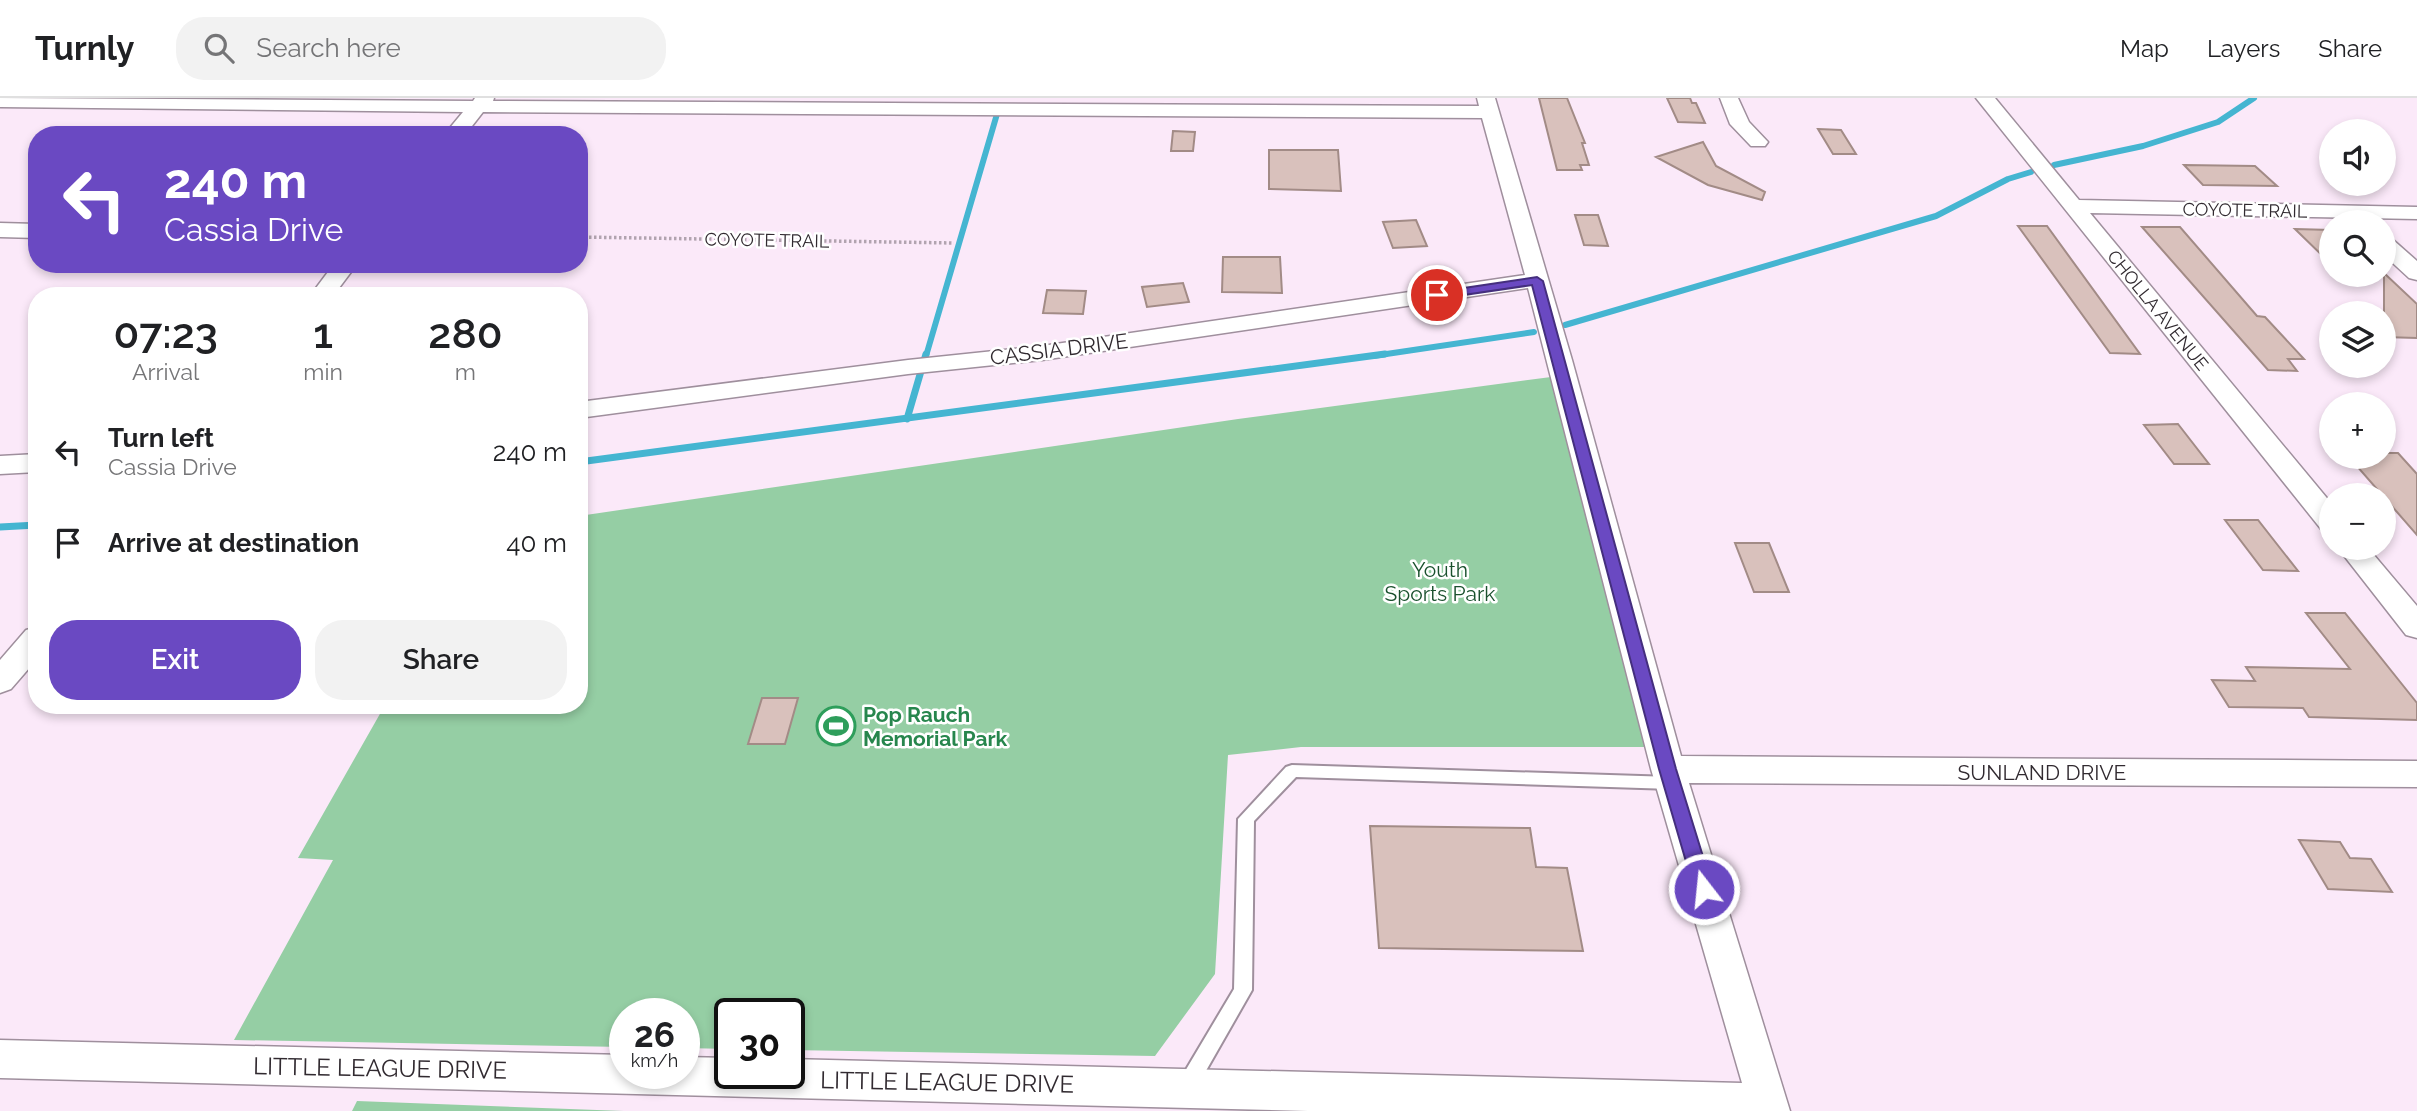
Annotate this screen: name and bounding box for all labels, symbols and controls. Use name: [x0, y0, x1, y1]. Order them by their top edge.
search box: [176, 17, 666, 80]
text: Turnly: [35, 29, 134, 68]
icon: search: [200, 29, 238, 67]
text: Search here: [256, 33, 401, 63]
text: Map: [2120, 34, 2169, 63]
text: Layers: [2207, 34, 2280, 63]
text: Share: [2318, 34, 2382, 63]
map controls: [2319, 119, 2396, 560]
button: sound: [2319, 119, 2396, 196]
text: 240 m: [164, 152, 307, 209]
icon: left: [49, 154, 140, 245]
street label: COYOTE TRAIL: [2183, 198, 2308, 222]
button: search: [2319, 210, 2396, 287]
text: Cassia Drive: [164, 211, 343, 248]
street label: COYOTE TRAIL: [705, 228, 830, 252]
street label: CHOLLA AVENUE: [2103, 246, 2213, 374]
pin: [1407, 265, 1467, 325]
icon: arrive: [1418, 276, 1456, 314]
button: layers: [2319, 301, 2396, 378]
text: 07:23: [114, 309, 218, 358]
text: 1: [313, 309, 333, 358]
text: 280: [428, 309, 502, 358]
street label: CASSIA DRIVE: [989, 328, 1129, 370]
text: Arrival: [132, 358, 199, 385]
text: min: [303, 358, 343, 385]
text: m: [455, 358, 476, 385]
button: +: [2319, 392, 2396, 469]
text: Turn left: [108, 423, 214, 453]
icon: left: [49, 433, 87, 471]
text: 240 m: [493, 437, 567, 467]
text: Cassia Drive: [108, 453, 237, 480]
button: −: [2319, 483, 2396, 560]
icon: arrive: [49, 524, 87, 562]
text: Arrive at destination: [108, 528, 359, 558]
text: 40 m: [506, 528, 567, 558]
park label: Youth Sports Park: [1385, 557, 1496, 606]
button: Exit: [49, 620, 301, 700]
button: Share: [315, 620, 567, 700]
place label: Pop Rauch Memorial Park: [863, 702, 1008, 751]
sports icon: Pop Rauch Memorial Park: [815, 705, 857, 747]
street label: SUNLAND DRIVE: [1958, 760, 2126, 785]
position arrow: [1667, 852, 1741, 926]
speed limit sign: 30: [714, 998, 805, 1089]
text: 26: [634, 1014, 675, 1055]
text: km/h: [631, 1050, 678, 1071]
street label: LITTLE LEAGUE DRIVE: [253, 1051, 507, 1085]
street label: LITTLE LEAGUE DRIVE: [820, 1065, 1074, 1099]

